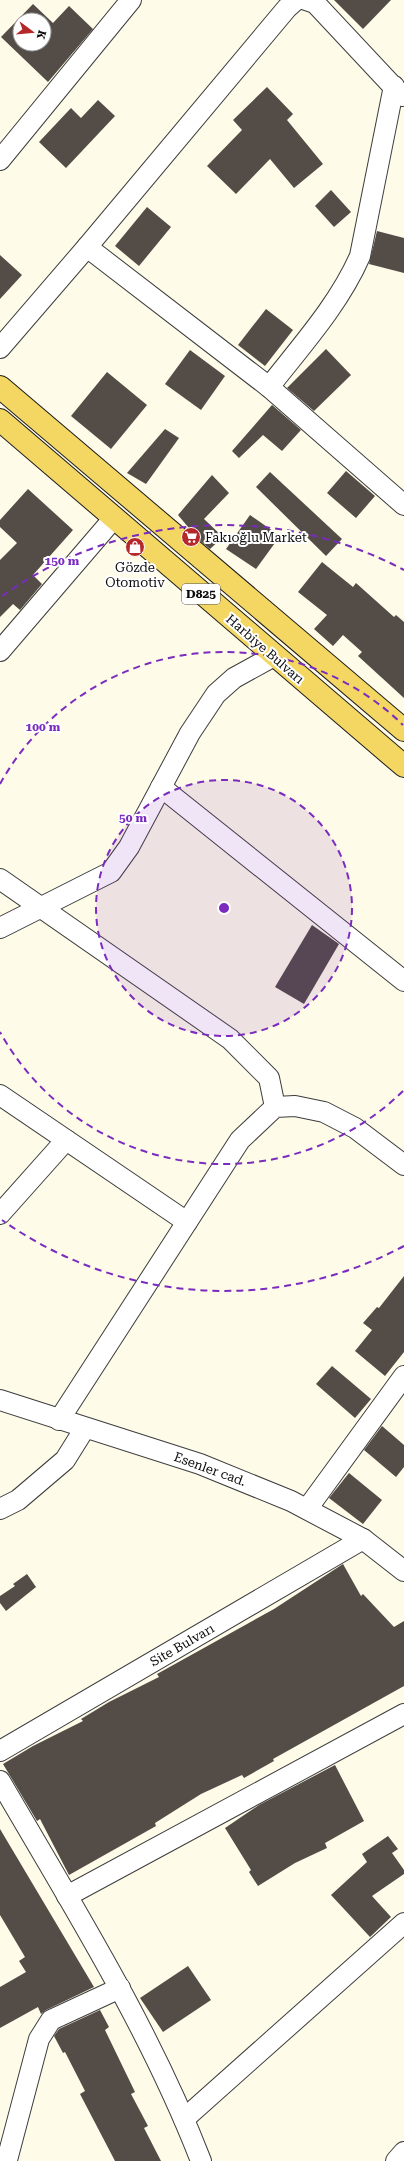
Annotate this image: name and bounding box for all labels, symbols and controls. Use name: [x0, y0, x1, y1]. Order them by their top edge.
north arrow: [12, 12, 52, 52]
text: K: [34, 29, 49, 41]
supermarket icon: Fakıoğlu Market: [180, 526, 202, 548]
place label: Fakıoğlu Market: [205, 530, 307, 545]
shop icon: Gözde Otomotiv: [124, 536, 146, 558]
text: 150 m: [45, 554, 80, 568]
place label: Gözde Otomotiv: [105, 560, 165, 590]
road number: D825: [182, 584, 220, 604]
street label: Harbiye Bulvarı: [223, 611, 307, 687]
text: 100 m: [26, 720, 61, 734]
text: 50 m: [119, 811, 147, 825]
centre of rings: [217, 901, 231, 915]
street label: Esenler cad.: [172, 1449, 248, 1489]
street label: Site Bulvarı: [147, 1621, 217, 1669]

